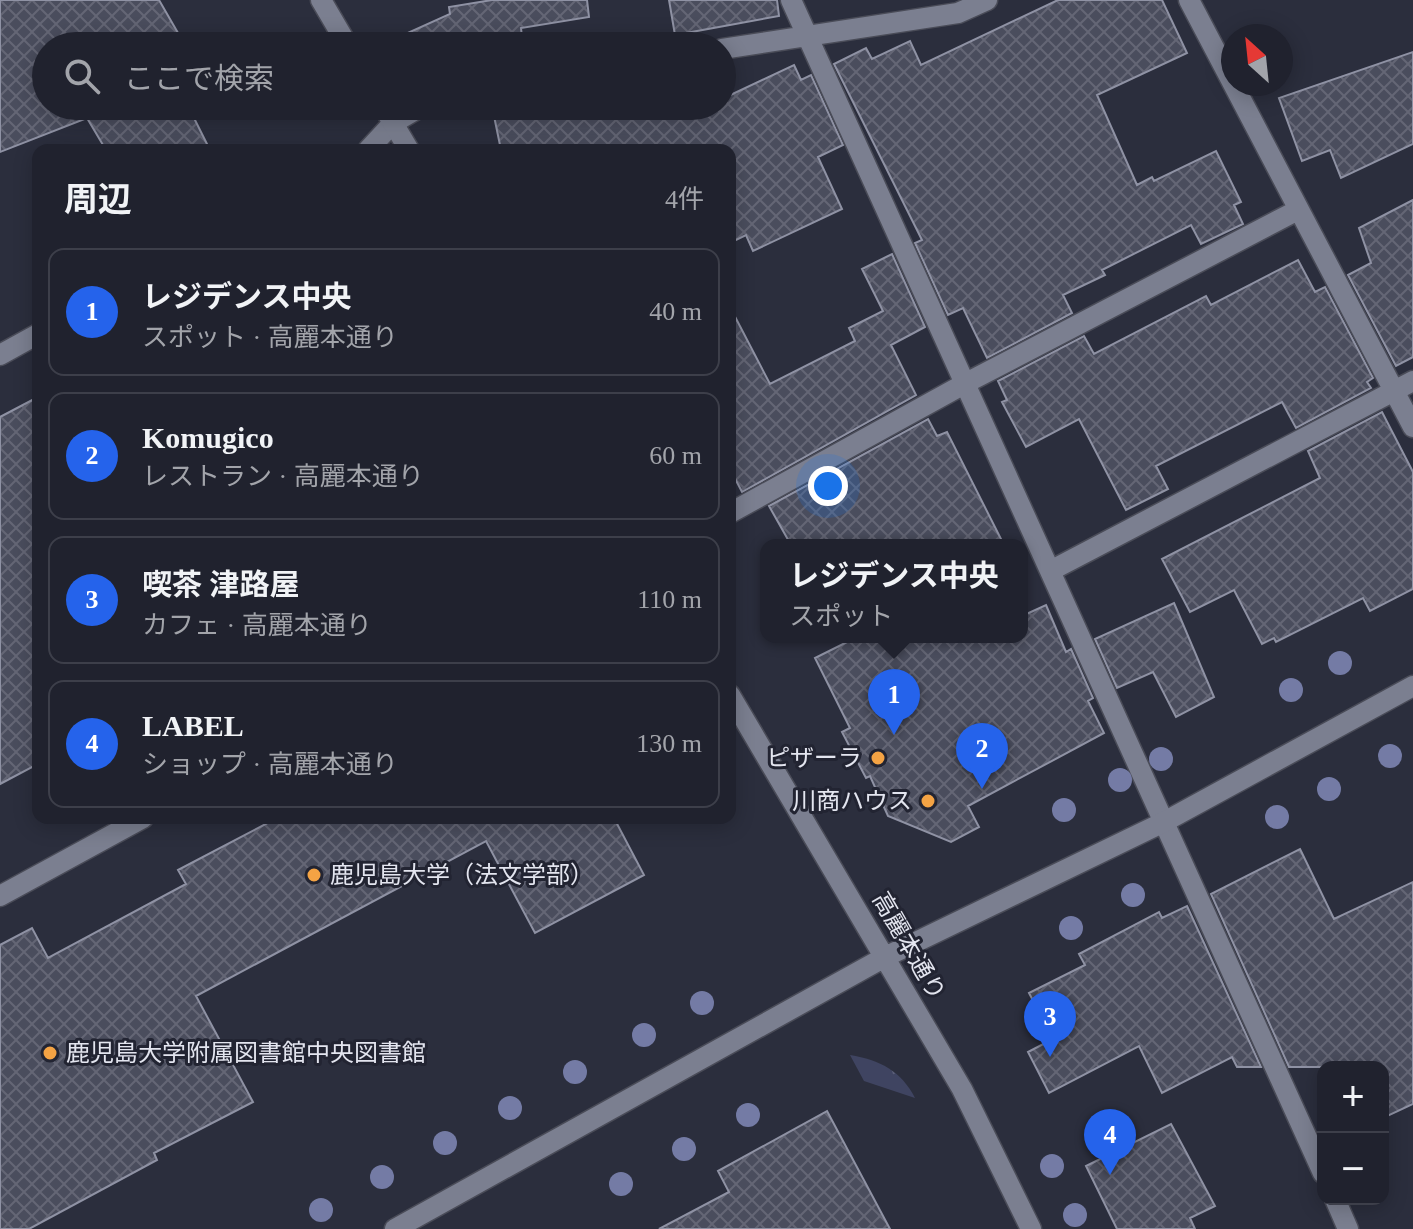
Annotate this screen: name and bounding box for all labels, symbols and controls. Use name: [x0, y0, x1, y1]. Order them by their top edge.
north arrow: [1221, 24, 1293, 96]
search box: [32, 32, 736, 120]
icon: search: [60, 54, 104, 98]
text: ここで検索: [124, 62, 274, 95]
text: 周辺: [64, 181, 132, 218]
text: 4件: [665, 185, 704, 214]
text: レジデンス中央: [142, 280, 351, 313]
text: 1: [86, 297, 99, 326]
text: 40 m: [649, 297, 702, 326]
text: スポット · 高麗本通り: [142, 323, 398, 352]
text: Komugico: [142, 421, 274, 454]
text: 2: [86, 441, 99, 470]
text: 60 m: [649, 441, 702, 470]
text: レストラン · 高麗本通り: [142, 462, 424, 491]
your location: [808, 466, 848, 506]
popup: [760, 539, 1028, 643]
text: レジデンス中央: [789, 559, 999, 592]
text: 喫茶 津路屋: [142, 568, 300, 601]
text: 3: [86, 585, 99, 614]
text: 110 m: [637, 585, 702, 614]
text: スポット: [789, 602, 893, 631]
text: カフェ · 高麗本通り: [142, 611, 372, 640]
pin: 1: [868, 669, 920, 735]
text: LABEL: [142, 709, 244, 742]
pin: 2: [956, 723, 1008, 789]
text: 4: [86, 729, 99, 758]
text: 130 m: [636, 729, 702, 758]
place label: ピザーラ: [766, 745, 862, 771]
marker: ピザーラ: [869, 749, 887, 767]
text: ショップ · 高麗本通り: [142, 750, 398, 779]
place label: 川商ハウス: [792, 788, 912, 814]
marker: 川商ハウス: [919, 792, 937, 810]
place label: 鹿児島大学（法文学部）: [330, 862, 594, 888]
marker: 鹿児島大学（法文学部）: [305, 866, 323, 884]
street label: 高麗本通り: [868, 888, 950, 1004]
pin: 3: [1024, 991, 1076, 1057]
place label: 鹿児島大学附属図書館中央図書館: [66, 1040, 426, 1066]
marker: 鹿児島大学附属図書館中央図書館: [41, 1044, 59, 1062]
map controls: [1317, 1061, 1389, 1205]
button: +: [1317, 1061, 1389, 1133]
pin: 4: [1084, 1109, 1136, 1175]
button: −: [1317, 1133, 1389, 1205]

